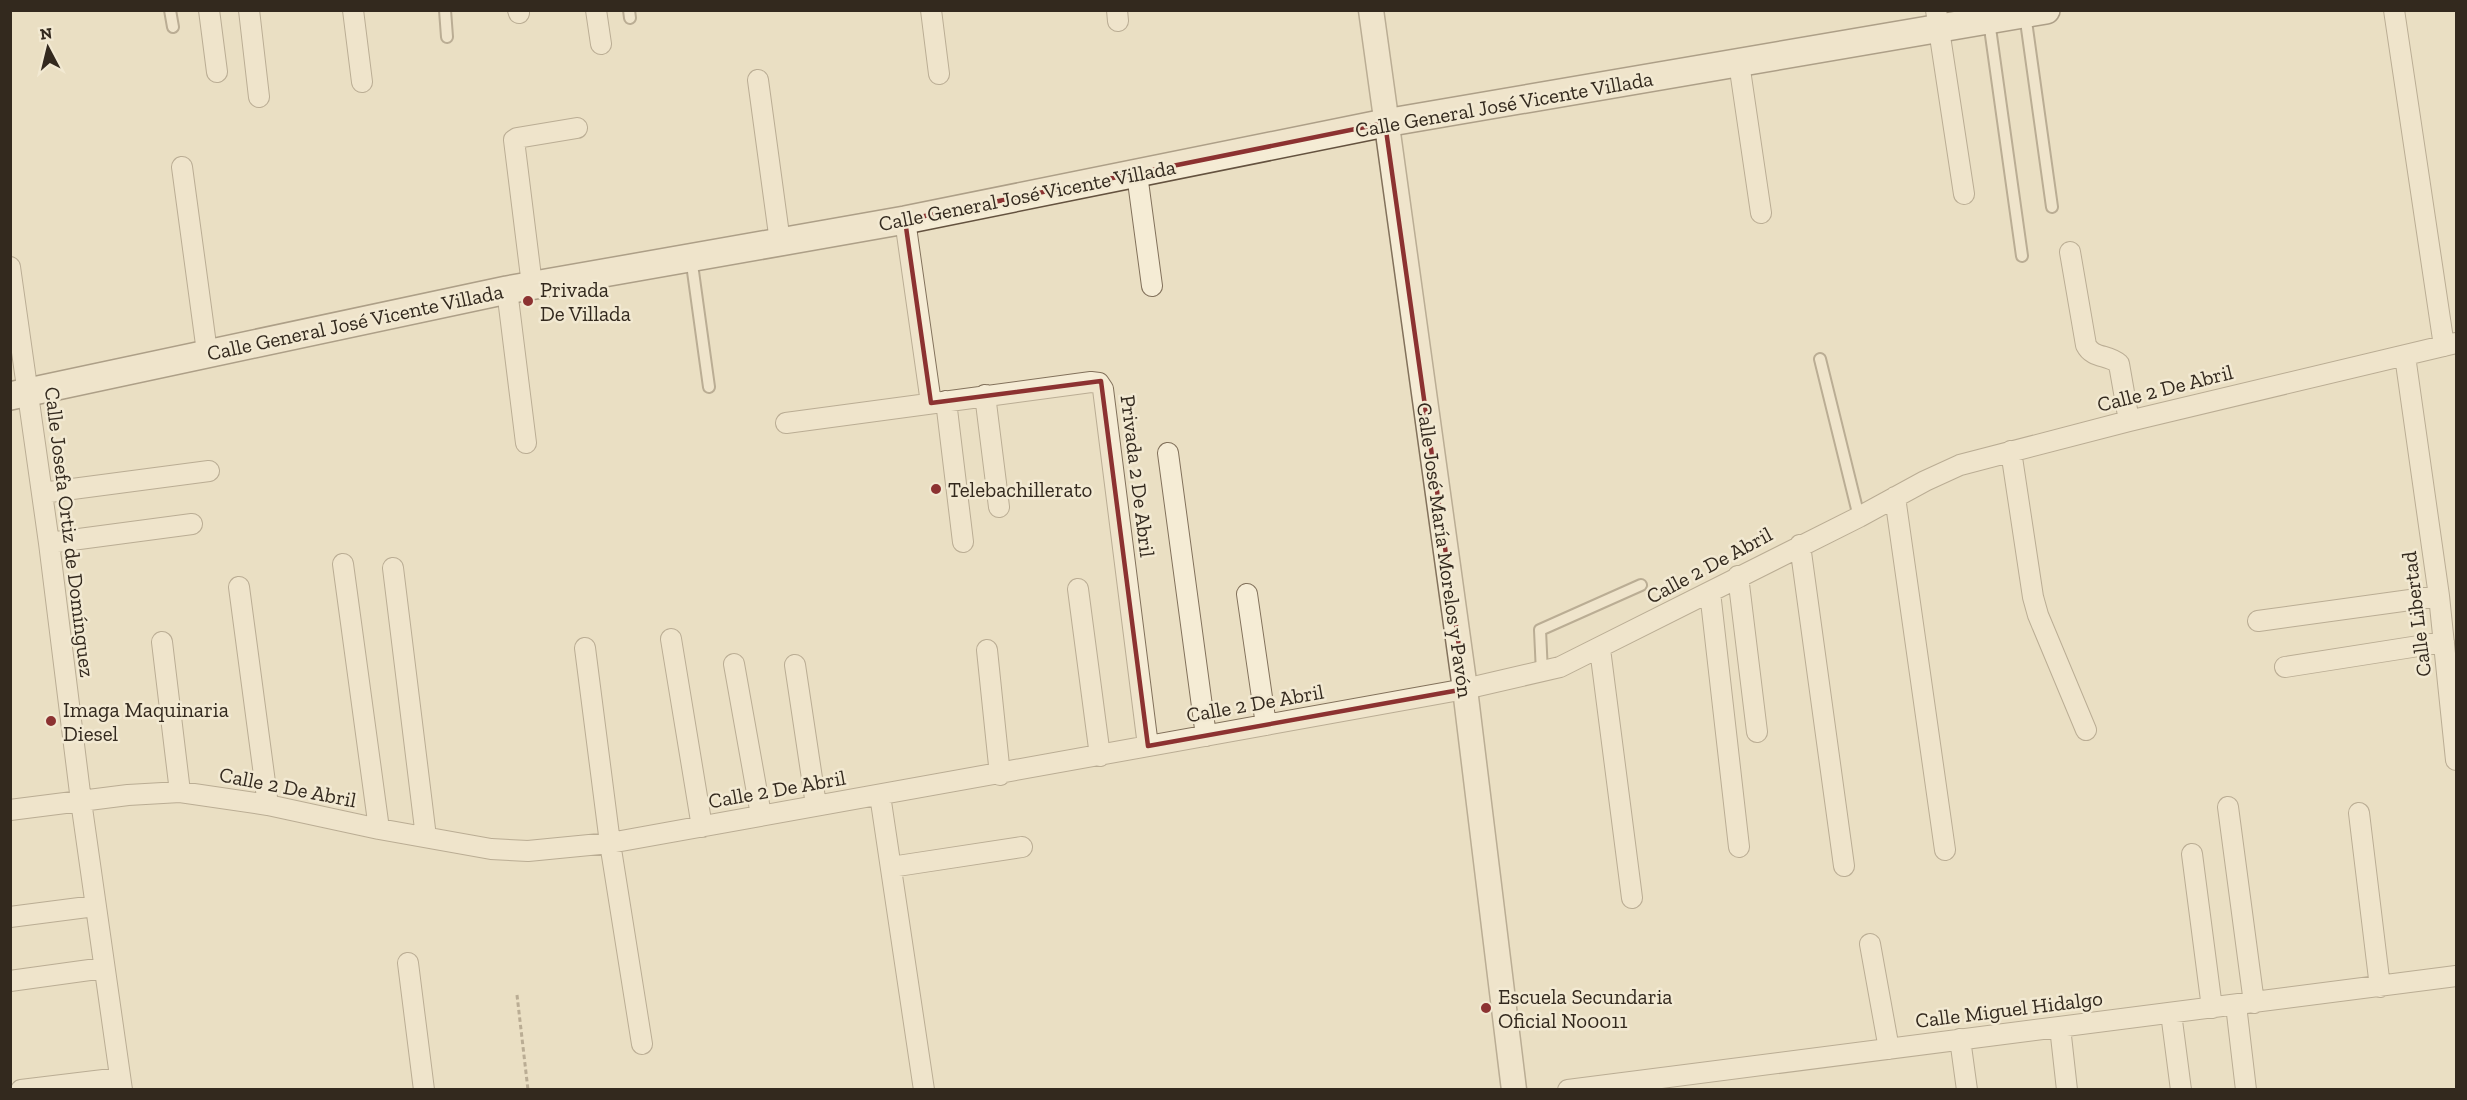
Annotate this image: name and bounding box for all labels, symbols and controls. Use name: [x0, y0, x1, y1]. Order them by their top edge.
north arrow: [18, 18, 78, 78]
text: N: [39, 23, 53, 44]
street label: Calle General José Vicente Villada: [1353, 65, 1655, 143]
street label: Calle General José Vicente Villada: [876, 154, 1178, 236]
place label: Privada De Villada: [540, 277, 631, 326]
street label: Calle General José Vicente Villada: [205, 278, 505, 366]
marker: Privada De Villada: [521, 294, 535, 308]
street label: Calle 2 De Abril: [2095, 359, 2236, 417]
street label: Calle Josefa Ortiz de Domínguez: [40, 385, 100, 679]
street label: Privada 2 De Abril: [1116, 393, 1160, 559]
street label: Calle José María Morelos y Pavón: [1412, 401, 1478, 699]
place label: Telebachillerato: [948, 477, 1092, 502]
marker: Telebachillerato: [929, 482, 943, 496]
street label: Calle 2 De Abril: [1642, 521, 1777, 609]
street label: Calle Libertad: [2396, 549, 2436, 678]
street label: Calle 2 De Abril: [1184, 679, 1326, 727]
place label: Imaga Maquinaria Diesel: [63, 697, 229, 746]
marker: Imaga Maquinaria Diesel: [44, 714, 58, 728]
street label: Calle 2 De Abril: [217, 761, 359, 813]
street label: Calle 2 De Abril: [706, 765, 848, 813]
place label: Escuela Secundaria Oficial No0011: [1498, 984, 1673, 1033]
street label: Calle Miguel Hidalgo: [1914, 985, 2104, 1033]
marker: Escuela Secundaria Oficial No0011: [1479, 1001, 1493, 1015]

